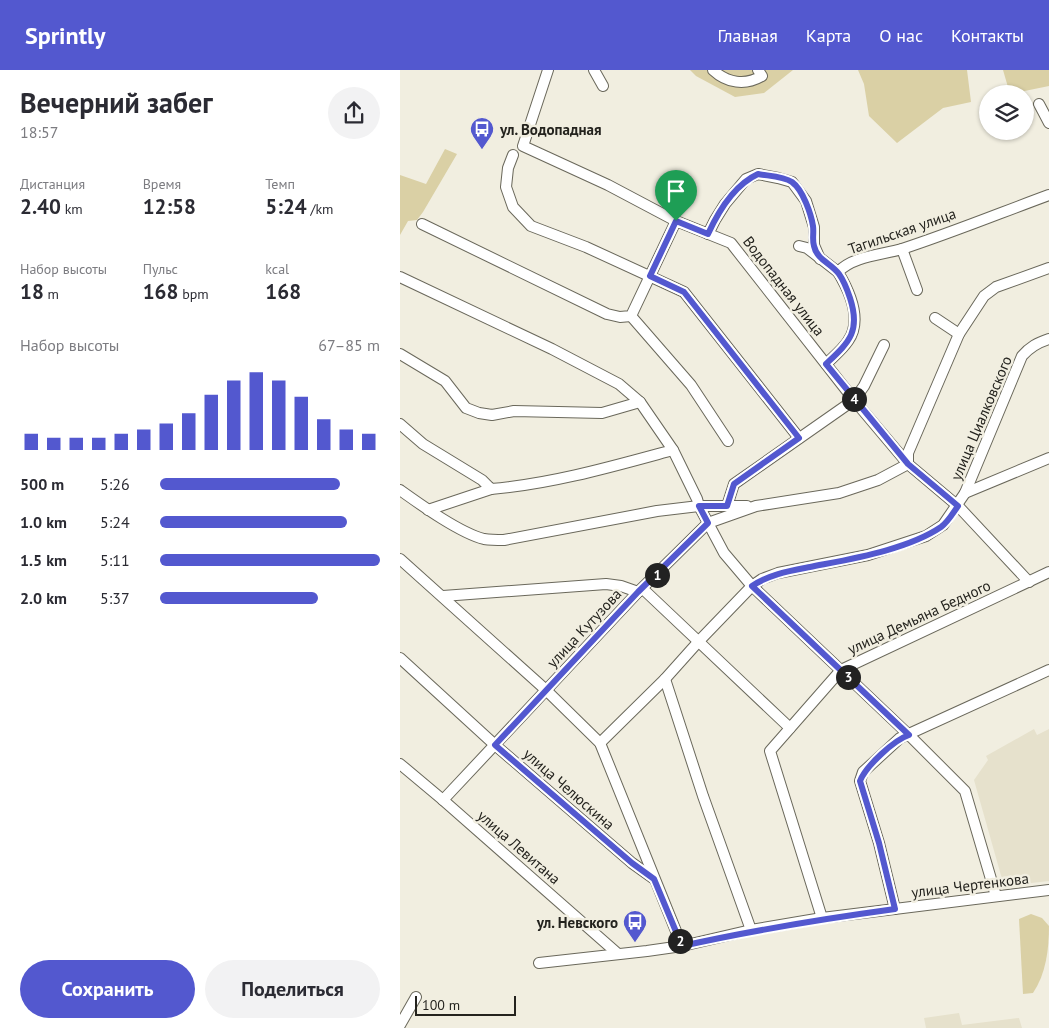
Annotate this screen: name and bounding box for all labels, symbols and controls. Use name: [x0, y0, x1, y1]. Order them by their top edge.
text: Sprintly: [25, 20, 106, 51]
text: Главная: [717, 24, 778, 47]
text: Карта: [806, 24, 851, 47]
text: О нас: [879, 24, 923, 47]
text: Контакты: [951, 24, 1024, 47]
text: Вечерний забег: [20, 84, 213, 121]
map controls: [979, 85, 1034, 140]
button: layers: [979, 85, 1034, 140]
button: share: [328, 87, 380, 139]
bus stop icon: ул. Водопадная: [469, 116, 495, 150]
place label: ул. Водопадная: [499, 120, 601, 139]
text: 18:57: [20, 122, 58, 142]
pin: [655, 170, 697, 221]
text: Дистанция: [20, 175, 85, 193]
text: Время: [143, 175, 181, 193]
text: Темп: [265, 175, 295, 193]
icon: arrive: [662, 177, 690, 205]
text: 2.40: [20, 193, 61, 220]
text: 12:58: [143, 193, 196, 220]
text: 5:24: [265, 193, 307, 220]
text: km: [61, 200, 83, 218]
text: /km: [307, 200, 333, 218]
street label: Тагильская улица: [846, 204, 958, 258]
street label: Водопадная улица: [739, 232, 829, 340]
text: Набор высоты: [20, 260, 107, 278]
text: Пульс: [143, 260, 178, 278]
text: kcal: [265, 260, 289, 278]
text: 18: [20, 278, 44, 305]
text: 168: [143, 278, 178, 305]
text: 168: [265, 278, 301, 305]
text: m: [44, 285, 59, 303]
text: bpm: [178, 285, 209, 303]
text: Набор высоты: [20, 335, 119, 355]
text: 67–85 m: [318, 335, 380, 355]
street label: улица Циалковского: [946, 353, 1016, 483]
pin: 4: [842, 386, 866, 412]
text: 4: [851, 390, 858, 408]
text: 500 m: [20, 474, 64, 494]
text: 5:26: [100, 474, 130, 494]
text: 1.0 km: [20, 512, 67, 532]
text: 5:24: [100, 512, 130, 532]
text: 1.5 km: [20, 550, 67, 570]
text: 5:11: [100, 550, 130, 570]
pin: 1: [644, 562, 670, 588]
text: 1: [654, 566, 661, 584]
street label: улица Демьяна Бедного: [845, 576, 993, 658]
street label: улица Кутузова: [543, 585, 625, 671]
text: 2.0 km: [20, 588, 67, 608]
text: 5:37: [100, 588, 130, 608]
pin: 3: [836, 664, 860, 690]
text: 3: [845, 668, 852, 686]
street label: улица Челюскина: [520, 744, 618, 834]
street label: улица Левитана: [474, 806, 564, 888]
street label: улица Чертенкова: [910, 868, 1030, 902]
bus stop icon: ул. Невского: [622, 909, 648, 943]
place label: ул. Невского: [536, 913, 618, 932]
pin: 2: [668, 928, 692, 954]
text: 2: [677, 932, 684, 950]
button: Сохранить: [20, 960, 195, 1018]
button: Поделиться: [205, 960, 380, 1018]
scale bar: [415, 993, 516, 1016]
text: 100 m: [422, 996, 460, 1014]

